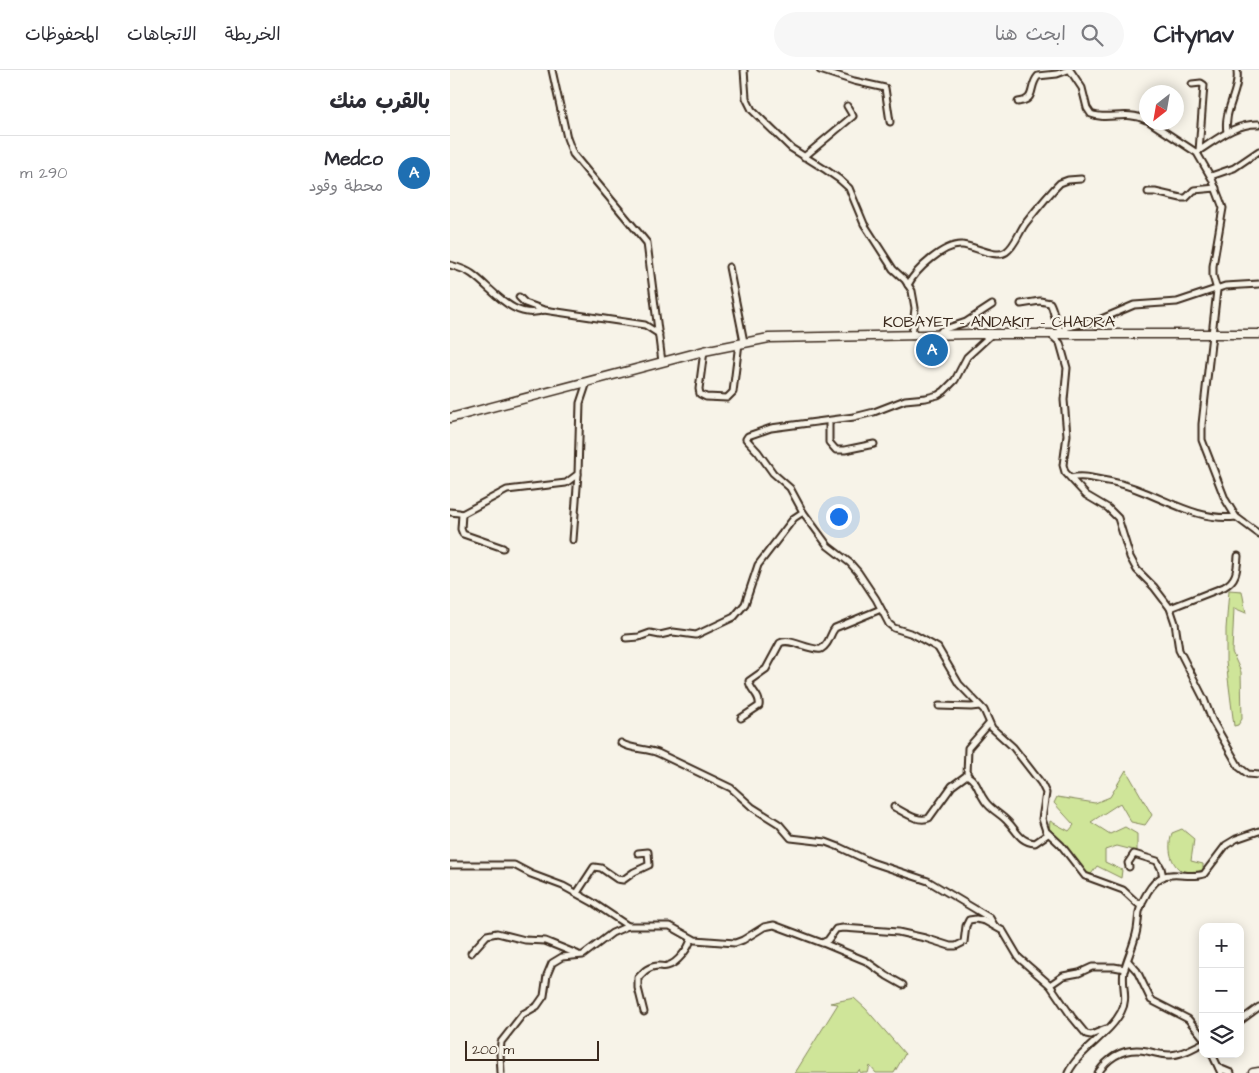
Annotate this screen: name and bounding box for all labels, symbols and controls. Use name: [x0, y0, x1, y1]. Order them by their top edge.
search box: [774, 12, 1124, 57]
text: Citynav: [1154, 18, 1234, 52]
text: ابحث هنا: [995, 21, 1066, 48]
icon: search: [1078, 21, 1106, 49]
text: المحفوظات: [25, 22, 99, 47]
text: الاتجاهات: [127, 22, 197, 47]
text: الخريطة: [225, 22, 281, 47]
north arrow: [1139, 85, 1184, 130]
text: بالقرب منك: [329, 87, 430, 116]
text: Medco: [325, 146, 383, 173]
text: 290 m: [20, 162, 67, 184]
text: A: [409, 162, 419, 184]
text: محطة وقود: [309, 175, 383, 197]
street label: KOBAYET - ANDAKIT - CHADRA: [883, 311, 1115, 333]
pin: A: [916, 331, 948, 369]
your location: [826, 504, 852, 530]
map controls: [1199, 923, 1244, 1058]
button: +: [1199, 923, 1244, 968]
button: −: [1199, 968, 1244, 1013]
button: layers: [1199, 1013, 1244, 1058]
scale bar: [465, 1038, 599, 1061]
text: 200 m: [472, 1040, 514, 1060]

